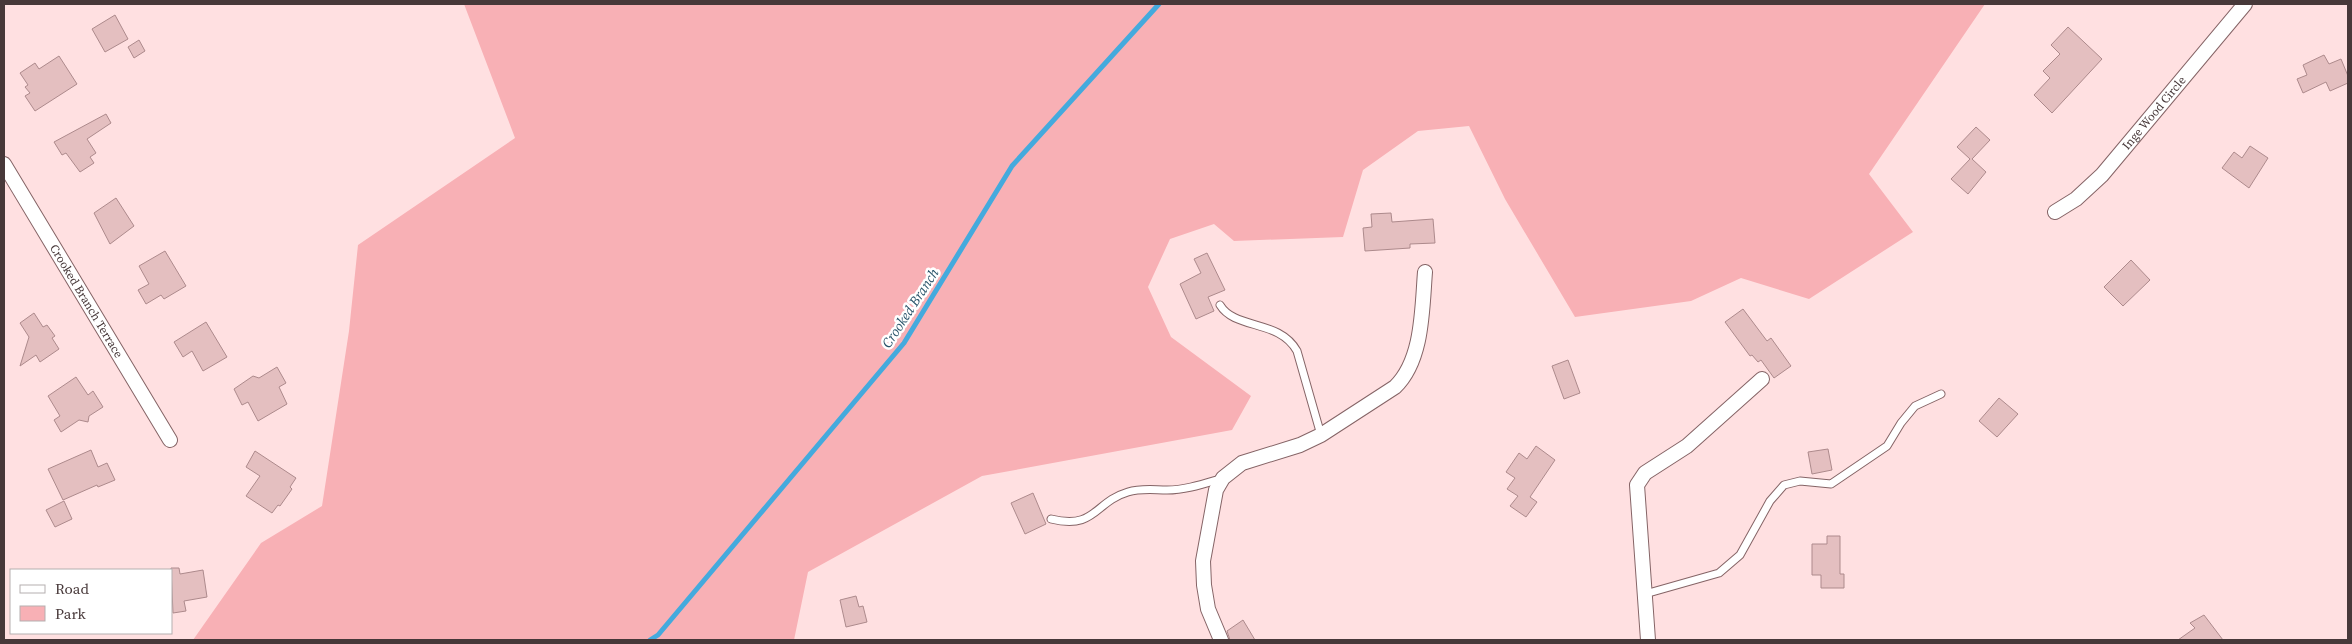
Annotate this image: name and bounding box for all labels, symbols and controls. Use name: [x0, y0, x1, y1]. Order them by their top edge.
street label: Inge Wood Circle: [2118, 73, 2189, 153]
street label: Crooked Branch Terrace: [46, 241, 127, 361]
water label: Crooked Branch: [877, 264, 943, 352]
legend: [10, 569, 172, 634]
text: Road: [55, 578, 89, 599]
text: Park: [55, 603, 87, 624]

